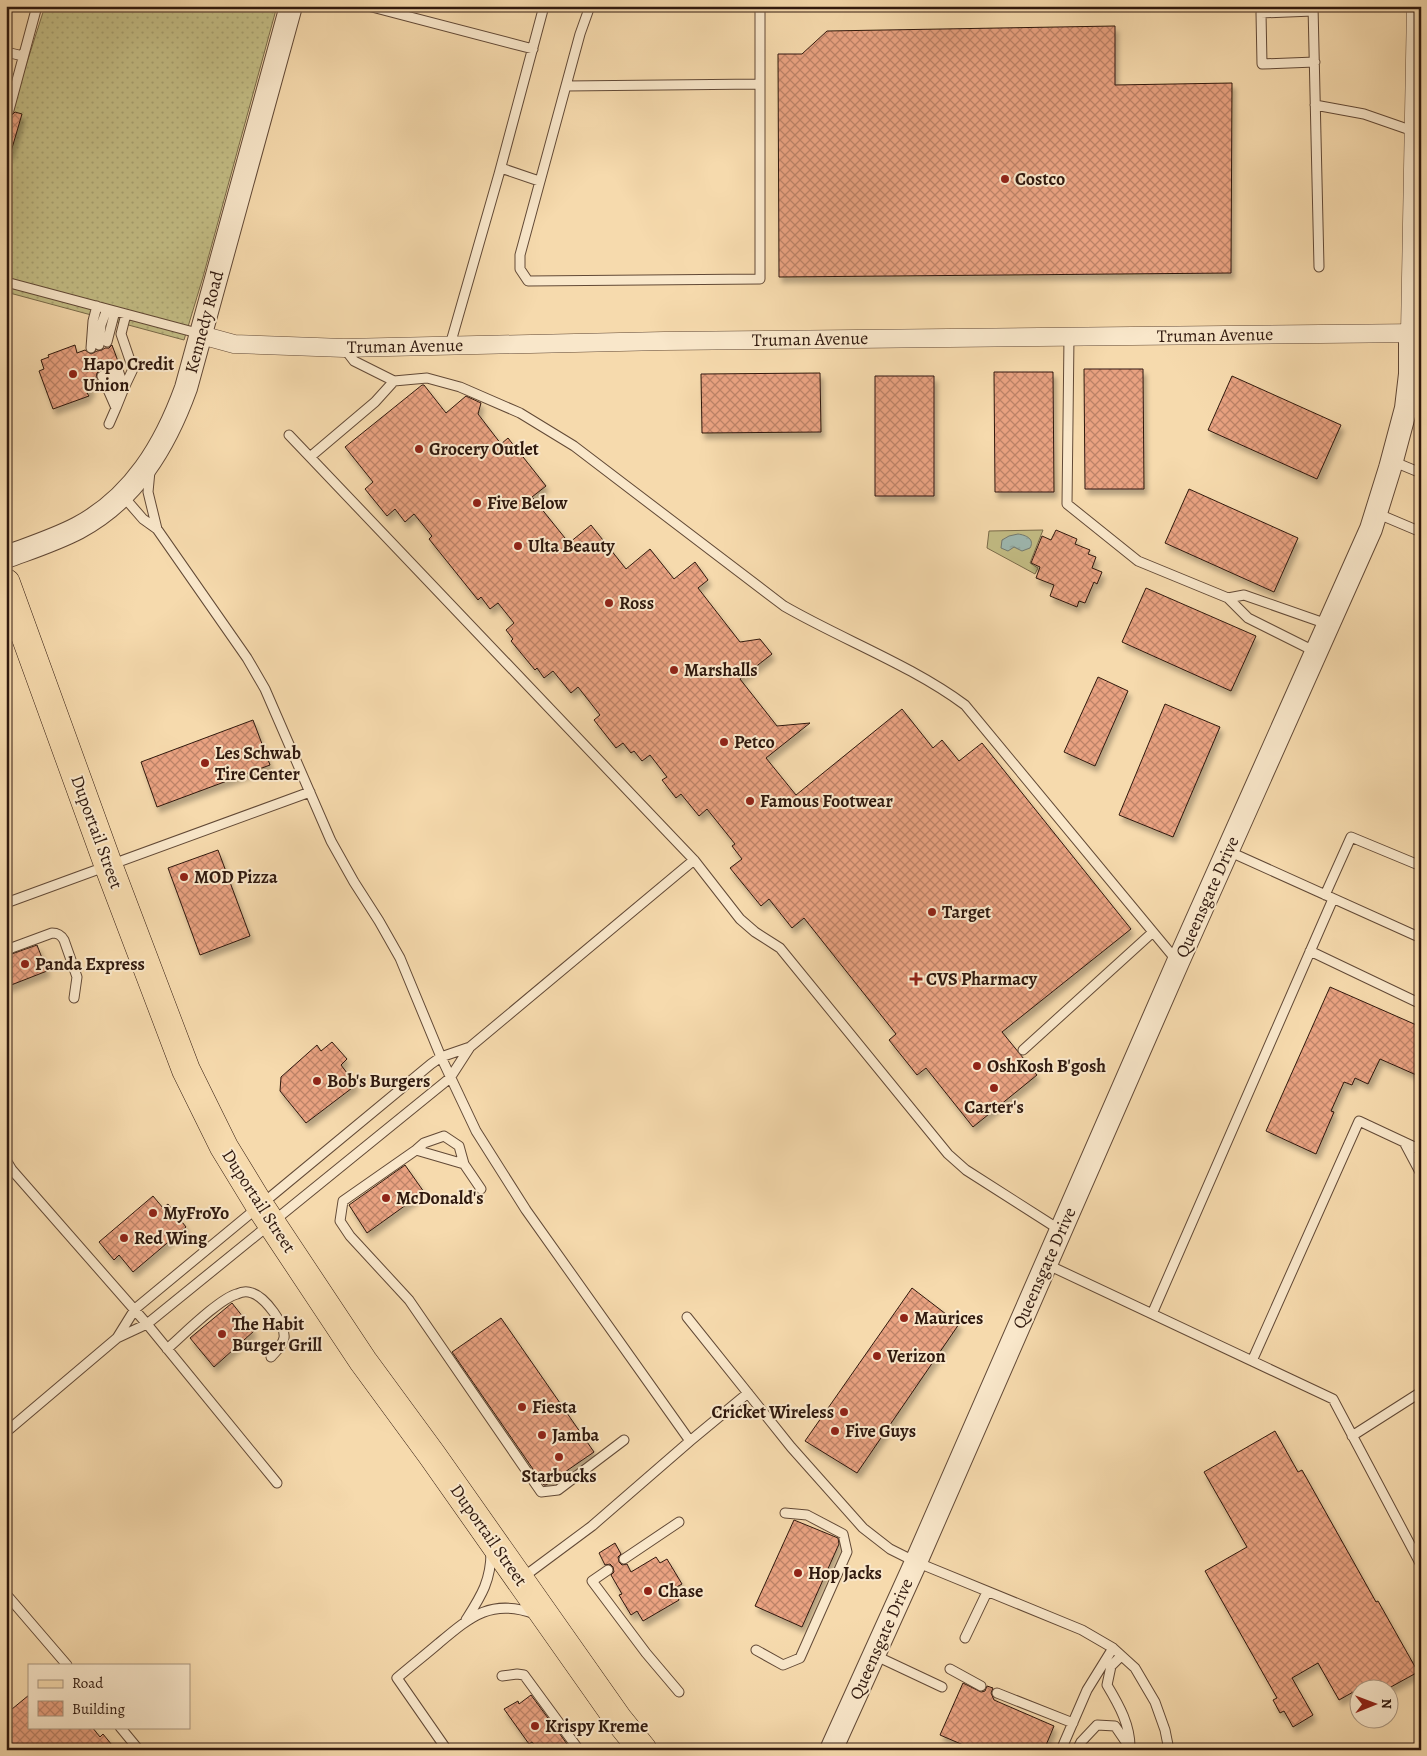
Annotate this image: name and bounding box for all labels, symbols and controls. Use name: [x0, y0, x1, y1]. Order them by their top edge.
place label: Costco: [1015, 167, 1065, 191]
marker: Costco: [999, 173, 1011, 185]
street label: Kennedy Road: [179, 268, 229, 376]
street label: Truman Avenue: [1157, 322, 1273, 348]
street label: Truman Avenue: [752, 326, 868, 352]
street label: Truman Avenue: [347, 333, 463, 359]
place label: Hapo Credit Union: [83, 352, 174, 397]
marker: Hapo Credit Union: [67, 368, 79, 380]
place label: Grocery Outlet: [429, 437, 539, 461]
marker: Grocery Outlet: [413, 443, 425, 455]
place label: Five Below: [487, 491, 568, 515]
marker: Five Below: [471, 497, 483, 509]
place label: Ulta Beauty: [528, 534, 615, 558]
marker: Ulta Beauty: [512, 540, 524, 552]
place label: Ross: [619, 591, 654, 615]
marker: Ross: [603, 597, 615, 609]
place label: Marshalls: [684, 658, 758, 682]
marker: Marshalls: [668, 664, 680, 676]
place label: Petco: [734, 730, 775, 754]
marker: Petco: [718, 736, 730, 748]
place label: Les Schwab Tire Center: [215, 741, 301, 786]
marker: Les Schwab Tire Center: [199, 757, 211, 769]
street label: Duportail Street: [65, 772, 129, 892]
place label: Famous Footwear: [760, 789, 893, 813]
marker: Famous Footwear: [744, 795, 756, 807]
street label: Queensgate Drive: [1169, 832, 1245, 962]
place label: MOD Pizza: [194, 865, 278, 889]
marker: MOD Pizza: [178, 871, 190, 883]
place label: Target: [942, 900, 991, 924]
marker: Target: [926, 906, 938, 918]
place label: Panda Express: [35, 952, 145, 976]
marker: Panda Express: [19, 958, 31, 970]
place label: CVS Pharmacy: [926, 967, 1038, 991]
marker: CVS Pharmacy: [910, 973, 922, 985]
place label: OshKosh B'gosh: [987, 1054, 1106, 1078]
marker: OshKosh B'gosh: [971, 1060, 983, 1072]
place label: Bob's Burgers: [327, 1069, 430, 1093]
marker: Bob's Burgers: [311, 1075, 323, 1087]
marker: Carter's: [988, 1082, 1000, 1094]
place label: Carter's: [964, 1095, 1024, 1119]
street label: Duportail Street: [216, 1144, 302, 1258]
place label: McDonald's: [396, 1186, 484, 1210]
marker: McDonald's: [380, 1192, 392, 1204]
place label: MyFroYo: [163, 1201, 229, 1225]
street label: Queensgate Drive: [1006, 1203, 1082, 1333]
marker: MyFroYo: [147, 1207, 159, 1219]
place label: Red Wing: [134, 1226, 208, 1250]
marker: Red Wing: [118, 1232, 130, 1244]
place label: Maurices: [914, 1306, 983, 1330]
place label: The Habit Burger Grill: [232, 1312, 322, 1357]
marker: Maurices: [898, 1312, 910, 1324]
marker: The Habit Burger Grill: [216, 1328, 228, 1340]
place label: Verizon: [886, 1344, 946, 1368]
marker: Verizon: [871, 1350, 883, 1362]
place label: Fiesta: [532, 1395, 577, 1419]
place label: Cricket Wireless: [712, 1400, 834, 1424]
marker: Fiesta: [516, 1401, 528, 1413]
marker: Cricket Wireless: [838, 1406, 850, 1418]
place label: Five Guys: [845, 1419, 916, 1443]
place label: Jamba: [552, 1423, 600, 1447]
marker: Five Guys: [829, 1425, 841, 1437]
marker: Jamba: [536, 1429, 548, 1441]
marker: Starbucks: [553, 1451, 565, 1463]
place label: Starbucks: [522, 1464, 597, 1488]
street label: Duportail Street: [445, 1479, 533, 1591]
place label: Hop Jacks: [808, 1561, 882, 1585]
marker: Hop Jacks: [792, 1567, 804, 1579]
street label: Queensgate Drive: [843, 1574, 919, 1704]
place label: Chase: [658, 1579, 703, 1603]
marker: Chase: [642, 1585, 654, 1597]
legend: [28, 1664, 190, 1728]
text: Road: [72, 1673, 104, 1693]
north arrow: [1350, 1678, 1400, 1728]
text: Building: [72, 1699, 125, 1719]
text: N: [1377, 1699, 1396, 1709]
place label: Krispy Kreme: [545, 1714, 648, 1738]
marker: Krispy Kreme: [529, 1720, 541, 1732]

